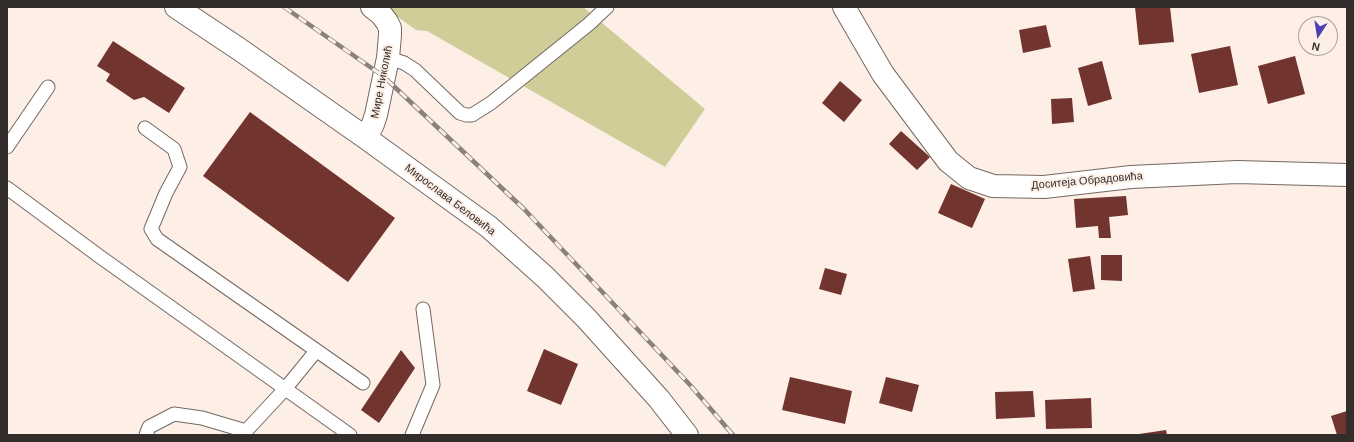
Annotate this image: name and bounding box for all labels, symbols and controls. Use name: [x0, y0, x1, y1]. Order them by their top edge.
north arrow: [1298, 16, 1338, 56]
text: N: [1311, 40, 1321, 53]
street label: Мире Николић: [368, 44, 396, 120]
street label: Мирослава Беловића: [402, 162, 498, 238]
street label: Доситеја Обрадовића: [1031, 170, 1143, 192]

